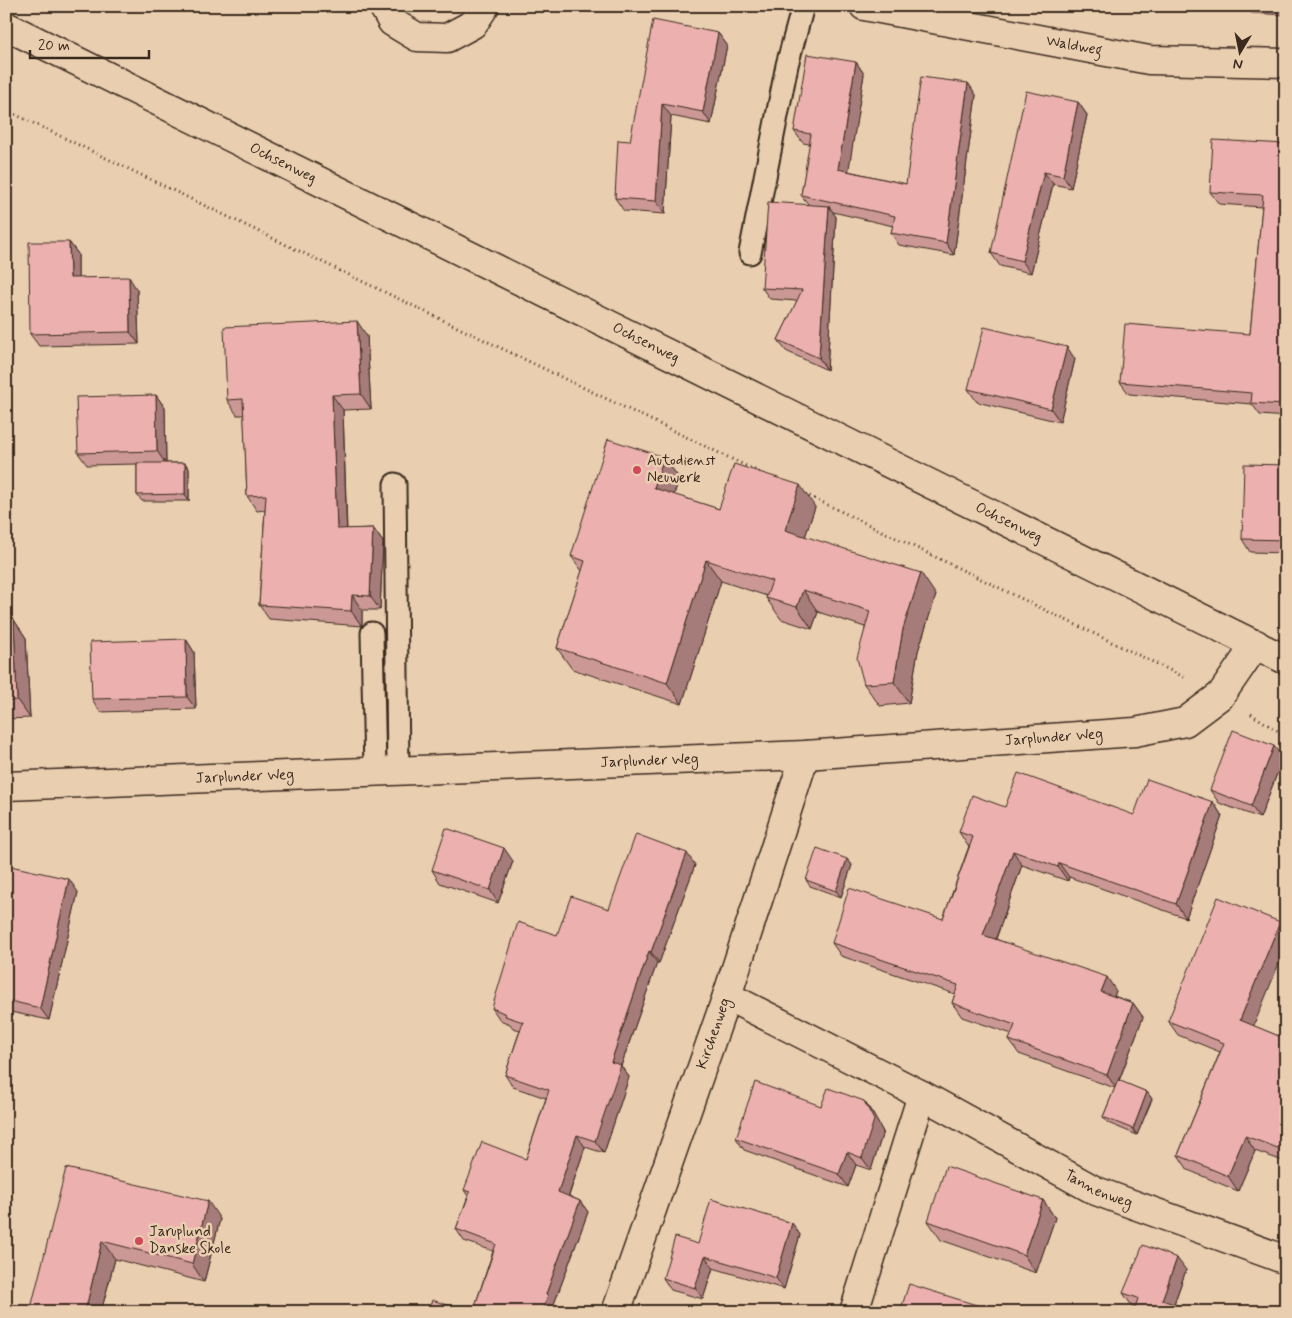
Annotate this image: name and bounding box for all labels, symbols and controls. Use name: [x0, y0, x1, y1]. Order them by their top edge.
scale bar: [30, 28, 149, 60]
north arrow: [1214, 28, 1264, 78]
street label: Waldweg: [1044, 31, 1104, 62]
text: 20 m: [38, 36, 70, 56]
text: N: [1232, 54, 1244, 73]
street label: Ochsenweg: [246, 138, 320, 188]
street label: Ochsenweg: [609, 318, 683, 368]
place label: Autodienst Neuwerk: [647, 451, 716, 488]
marker: Autodienst Neuwerk: [631, 464, 643, 476]
street label: Ochsenweg: [972, 498, 1046, 548]
street label: Jarplunder Weg: [1004, 724, 1104, 751]
street label: Jarplunder Weg: [600, 749, 699, 773]
street label: Jarplunder Weg: [195, 765, 294, 789]
street label: Kirchenweg: [692, 995, 736, 1072]
street label: Tannenweg: [1061, 1165, 1135, 1214]
place label: Jaruplund Danske Skole: [149, 1222, 231, 1259]
marker: Jaruplund Danske Skole: [133, 1235, 145, 1247]

